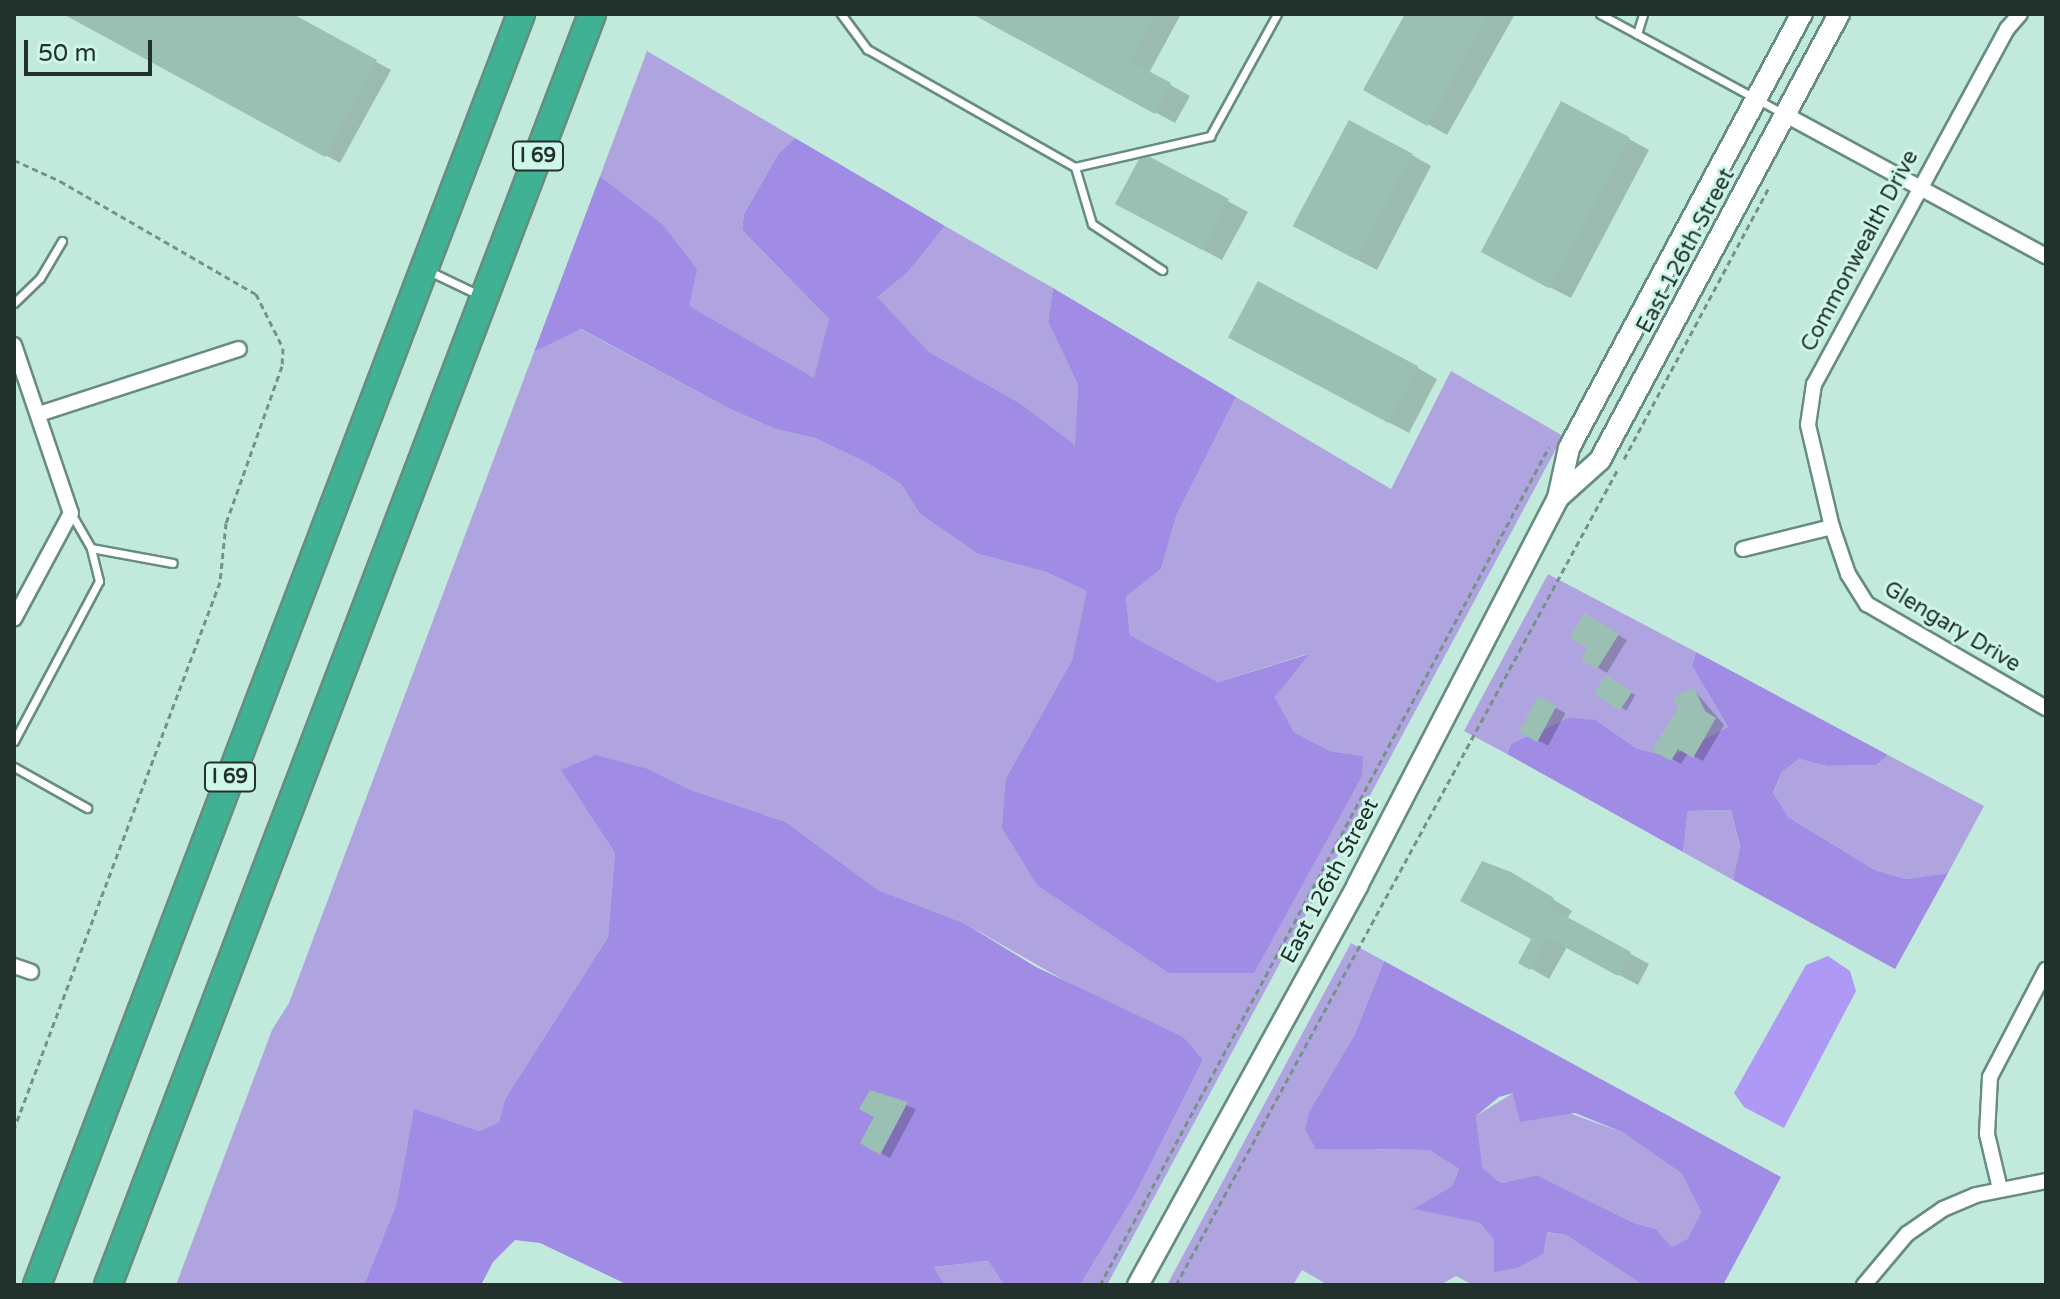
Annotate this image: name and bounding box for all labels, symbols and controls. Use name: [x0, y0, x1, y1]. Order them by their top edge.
scale bar: [28, 24, 156, 74]
text: 50 m: [38, 39, 96, 68]
road number: I 69: [510, 140, 566, 172]
street label: Commonwealth Drive: [1796, 146, 1924, 356]
street label: East 126th Street: [1631, 164, 1741, 338]
street label: Glengary Drive: [1879, 576, 2025, 678]
road number: I 69: [202, 761, 258, 793]
street label: East 126th Street: [1275, 794, 1385, 968]

